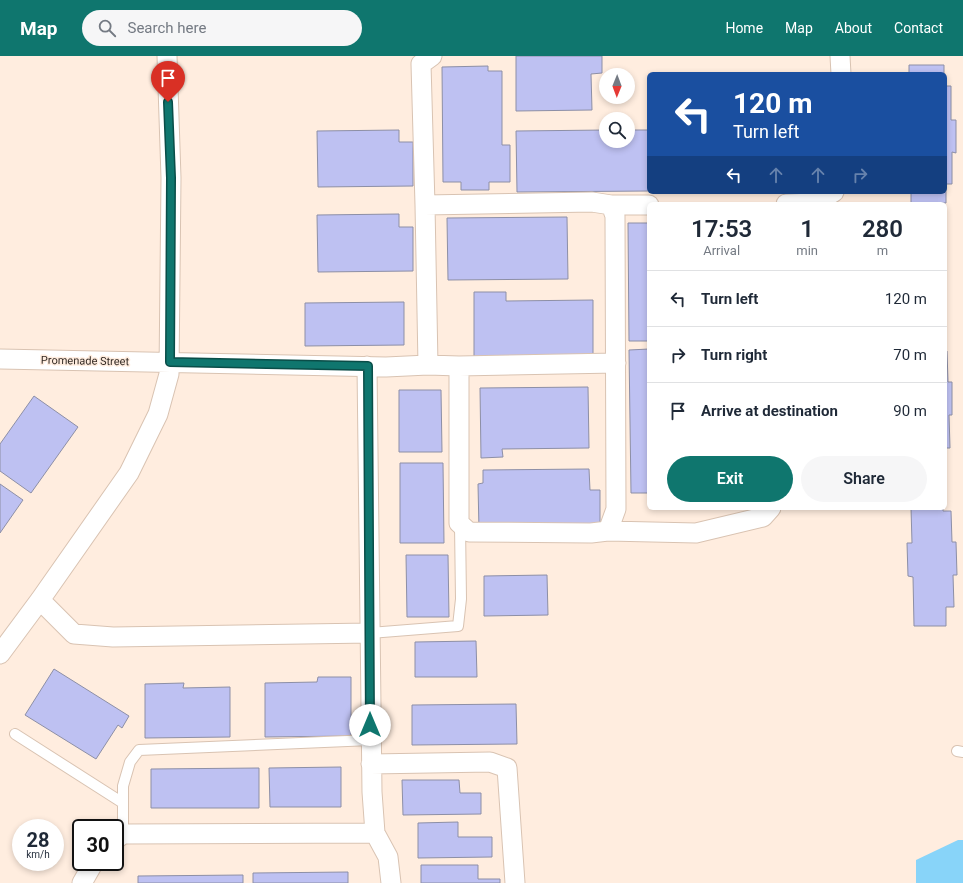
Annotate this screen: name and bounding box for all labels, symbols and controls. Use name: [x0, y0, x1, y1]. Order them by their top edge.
search box: [82, 10, 362, 46]
text: Map: [20, 17, 58, 40]
icon: search: [96, 17, 118, 39]
text: Search here: [128, 19, 206, 37]
text: Home: [725, 20, 763, 36]
text: Map: [785, 20, 813, 36]
text: About: [835, 20, 872, 36]
text: Contact: [894, 20, 943, 36]
pin: [151, 61, 185, 102]
icon: arrive: [157, 67, 179, 89]
north arrow: [599, 68, 635, 104]
map controls: [599, 68, 635, 148]
text: 120 m: [733, 87, 812, 120]
icon: left: [667, 88, 719, 140]
button: search: [599, 112, 635, 148]
text: Turn left: [733, 121, 799, 142]
icon: left: [723, 164, 745, 186]
icon: ahead: [765, 164, 787, 186]
icon: ahead: [807, 164, 829, 186]
icon: right: [849, 164, 871, 186]
text: 17:53: [691, 215, 752, 243]
text: 1: [800, 215, 814, 243]
text: 280: [862, 215, 903, 243]
text: Arrival: [703, 243, 740, 258]
text: min: [796, 243, 818, 258]
text: m: [877, 243, 888, 258]
icon: left: [667, 288, 689, 310]
text: Turn left: [701, 290, 758, 308]
text: 120 m: [885, 290, 927, 308]
icon: right: [667, 344, 689, 366]
text: Turn right: [701, 346, 767, 364]
text: 70 m: [893, 346, 927, 364]
street label: Promenade Street: [41, 354, 130, 368]
icon: arrive: [667, 400, 689, 422]
text: Arrive at destination: [701, 402, 838, 420]
text: 90 m: [893, 402, 927, 420]
button: Exit: [667, 456, 793, 502]
button: Share: [801, 456, 927, 502]
position arrow: [349, 704, 391, 746]
speed limit sign: 30: [72, 819, 124, 871]
text: 28: [27, 828, 49, 852]
text: km/h: [26, 849, 50, 860]

